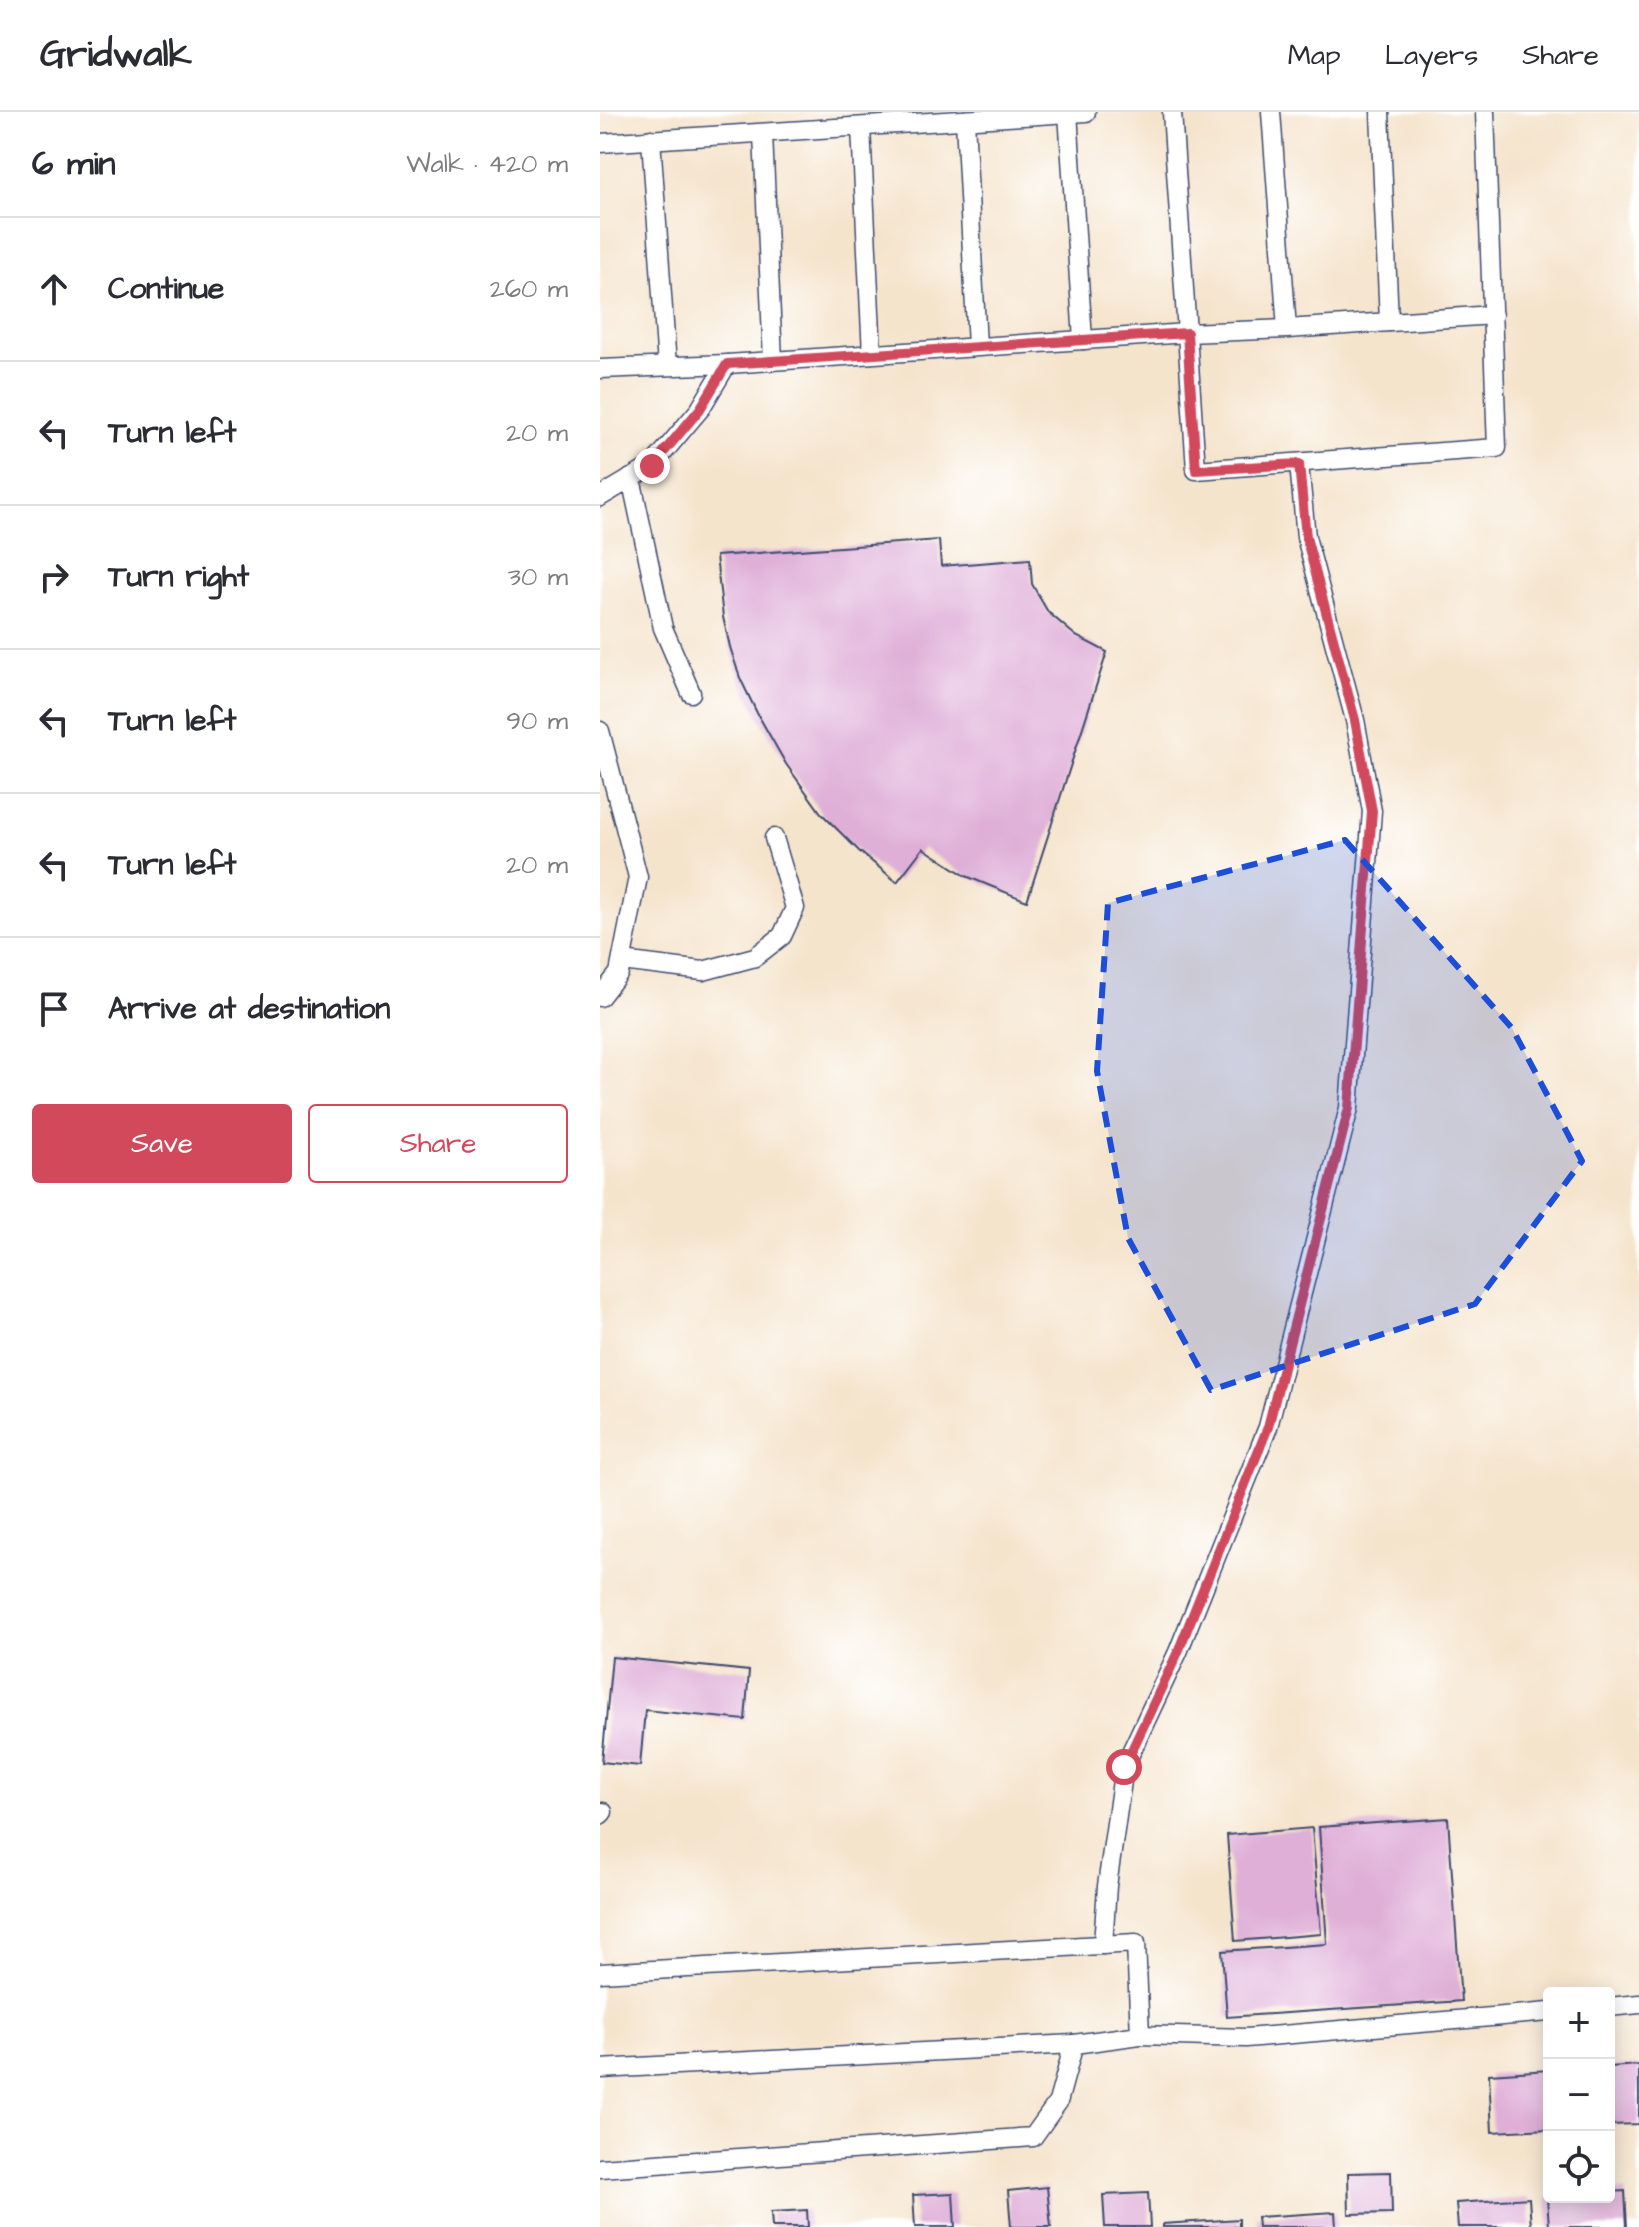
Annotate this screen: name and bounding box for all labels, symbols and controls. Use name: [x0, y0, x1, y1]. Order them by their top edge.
text: Gridwalk: [40, 29, 192, 81]
text: Map: [1288, 36, 1341, 75]
text: Layers: [1385, 36, 1478, 75]
text: Share: [1522, 36, 1599, 75]
text: 6 min: [32, 140, 116, 188]
text: Walk · 420 m: [406, 146, 568, 182]
icon: ahead: [32, 267, 76, 311]
text: Continue: [108, 268, 224, 310]
text: 260 m: [490, 271, 568, 307]
icon: left: [32, 411, 76, 455]
text: Turn left: [108, 412, 236, 454]
text: 20 m: [506, 415, 568, 451]
route end: [634, 448, 670, 484]
icon: right: [32, 555, 76, 599]
text: Turn right: [108, 556, 249, 598]
text: 30 m: [508, 559, 568, 595]
icon: left: [32, 699, 76, 743]
text: Turn left: [108, 700, 236, 742]
text: 90 m: [506, 703, 568, 739]
icon: left: [32, 843, 76, 887]
text: Turn left: [108, 844, 236, 886]
text: 20 m: [506, 847, 568, 883]
icon: arrive: [32, 987, 76, 1031]
text: Arrive at destination: [108, 988, 390, 1030]
button: Save: [32, 1104, 292, 1183]
button: Share: [308, 1104, 568, 1183]
route start: [1106, 1749, 1142, 1785]
map controls: [1543, 1987, 1615, 2203]
button: +: [1543, 1987, 1615, 2059]
button: −: [1543, 2059, 1615, 2131]
button: locate: [1543, 2131, 1615, 2203]

